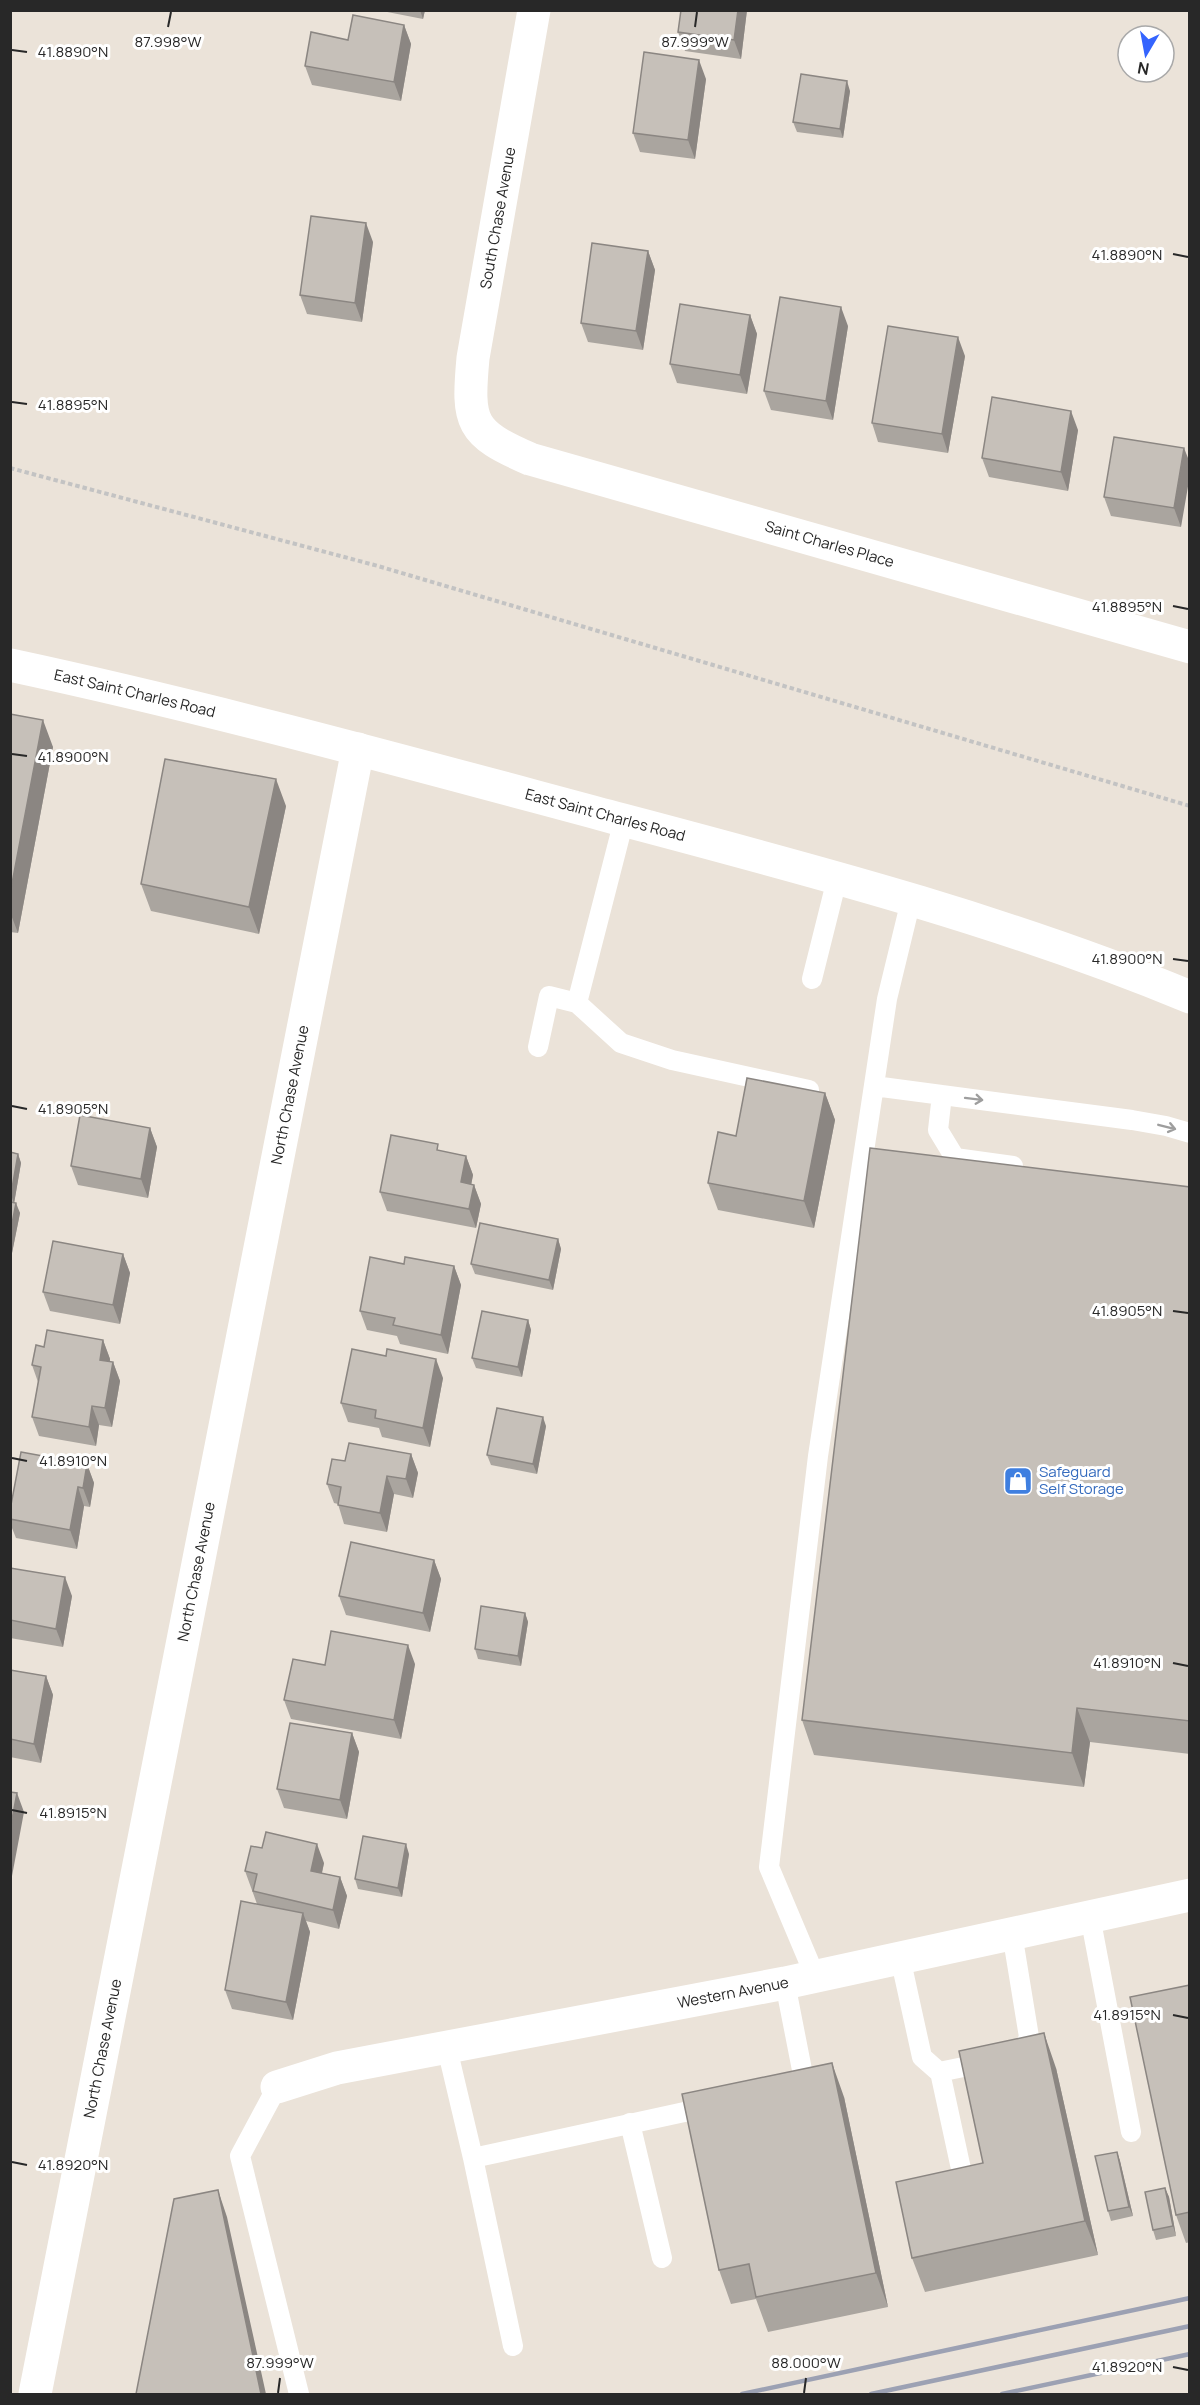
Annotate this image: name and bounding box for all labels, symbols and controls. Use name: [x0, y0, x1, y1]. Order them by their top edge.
north arrow: [1116, 24, 1176, 84]
text: 87.998°W: [134, 31, 202, 52]
text: 87.999°W: [661, 31, 729, 52]
text: 41.8890°N: [38, 41, 108, 62]
text: N: [1136, 57, 1151, 81]
street label: South Chase Avenue: [475, 145, 520, 291]
text: 41.8890°N: [1092, 244, 1162, 265]
text: 41.8895°N: [38, 394, 108, 415]
street label: Saint Charles Place: [763, 515, 897, 572]
text: 41.8895°N: [1092, 596, 1162, 617]
street label: East Saint Charles Road: [52, 664, 218, 722]
text: 41.8900°N: [37, 746, 109, 767]
street label: East Saint Charles Road: [523, 783, 688, 846]
text: 41.8900°N: [1091, 948, 1163, 969]
street label: North Chase Avenue: [266, 1023, 314, 1166]
one-way arrow: [963, 1094, 983, 1105]
text: 41.8905°N: [38, 1098, 108, 1119]
one-way arrow: [1157, 1121, 1176, 1133]
text: 41.8905°N: [1092, 1300, 1162, 1321]
text: 41.8910°N: [39, 1450, 107, 1471]
place label: Safeguard Self Storage: [1039, 1461, 1124, 1499]
shop icon: Safeguard Self Storage: [1002, 1465, 1034, 1497]
street label: North Chase Avenue: [172, 1500, 220, 1643]
text: 41.8910°N: [1093, 1652, 1161, 1673]
text: 41.8915°N: [39, 1802, 107, 1823]
street label: Western Avenue: [675, 1971, 791, 2013]
street label: North Chase Avenue: [78, 1977, 126, 2120]
text: 41.8915°N: [1093, 2004, 1161, 2025]
text: 41.8920°N: [38, 2154, 108, 2175]
text: 87.999°W: [246, 2352, 314, 2373]
text: 88.000°W: [771, 2352, 841, 2373]
text: 41.8920°N: [1092, 2356, 1162, 2377]

